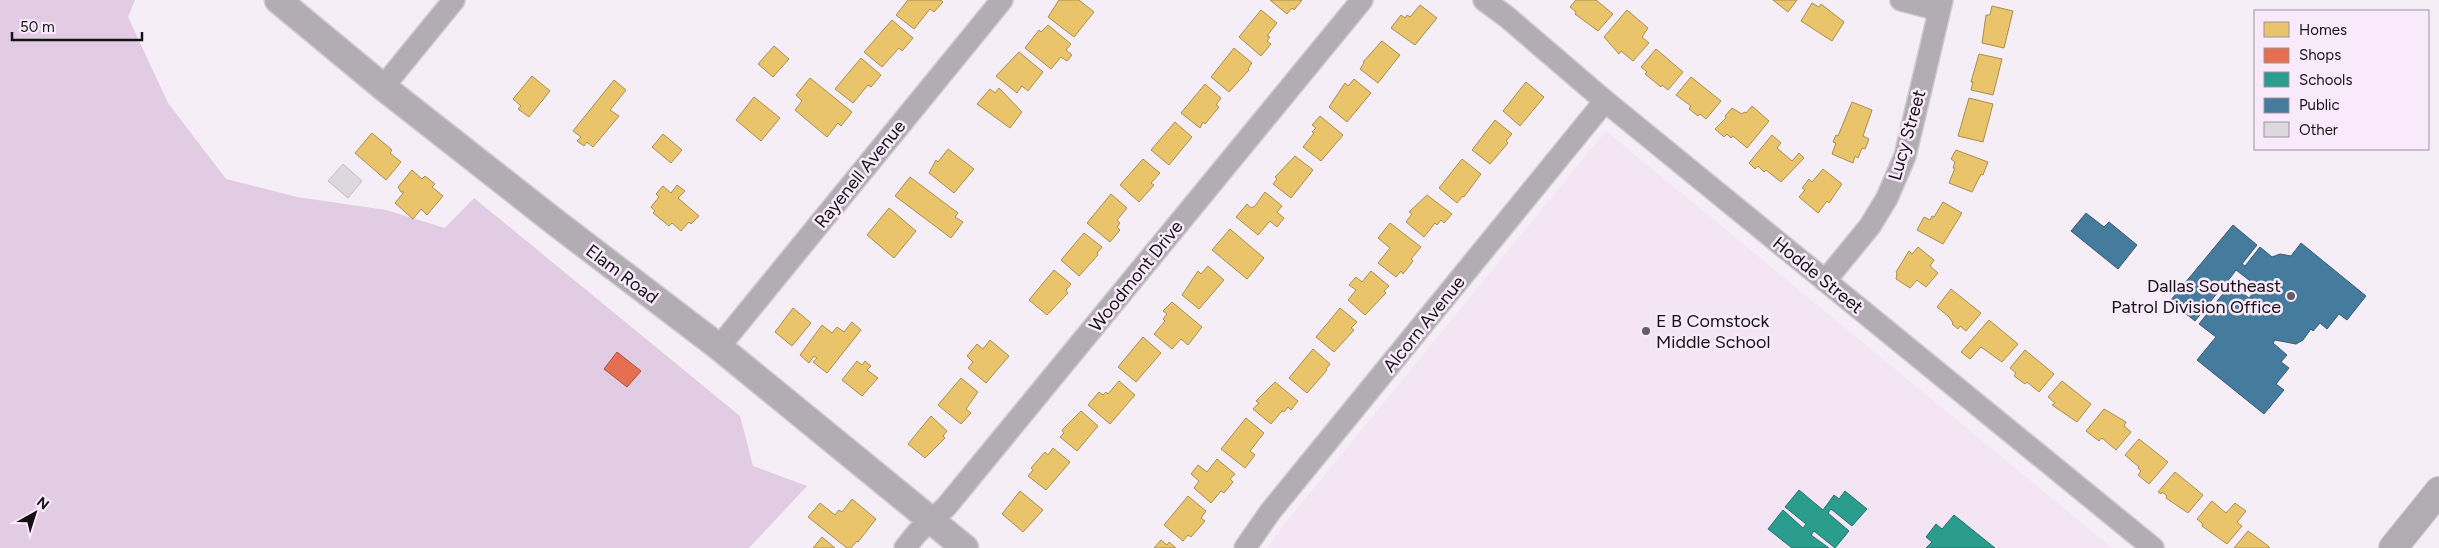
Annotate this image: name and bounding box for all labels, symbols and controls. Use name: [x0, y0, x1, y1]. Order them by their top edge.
scale bar: [12, 10, 142, 42]
legend: [2254, 10, 2429, 150]
text: 50 m: [20, 18, 55, 36]
text: Homes: [2299, 21, 2347, 39]
text: Shops: [2299, 46, 2341, 64]
text: Schools: [2299, 71, 2352, 89]
street label: Lucy Street: [1884, 87, 1930, 183]
text: Public: [2299, 96, 2340, 114]
street label: Rayenell Avenue: [810, 115, 910, 232]
text: Other: [2299, 121, 2338, 139]
street label: Woodmont Drive: [1084, 216, 1188, 336]
street label: Hodde Street: [1768, 232, 1868, 318]
street label: Elam Road: [581, 240, 663, 308]
street label: Alcorn Avenue: [1378, 271, 1470, 377]
place label: Dallas Southeast Patrol Division Office: [2111, 275, 2281, 318]
marker: Dallas Southeast Patrol Division Office: [2285, 290, 2297, 302]
place label: E B Comstock Middle School: [1656, 310, 1770, 353]
marker: E B Comstock Middle School: [1640, 325, 1652, 337]
north arrow: [10, 488, 60, 538]
text: N: [33, 493, 52, 513]

